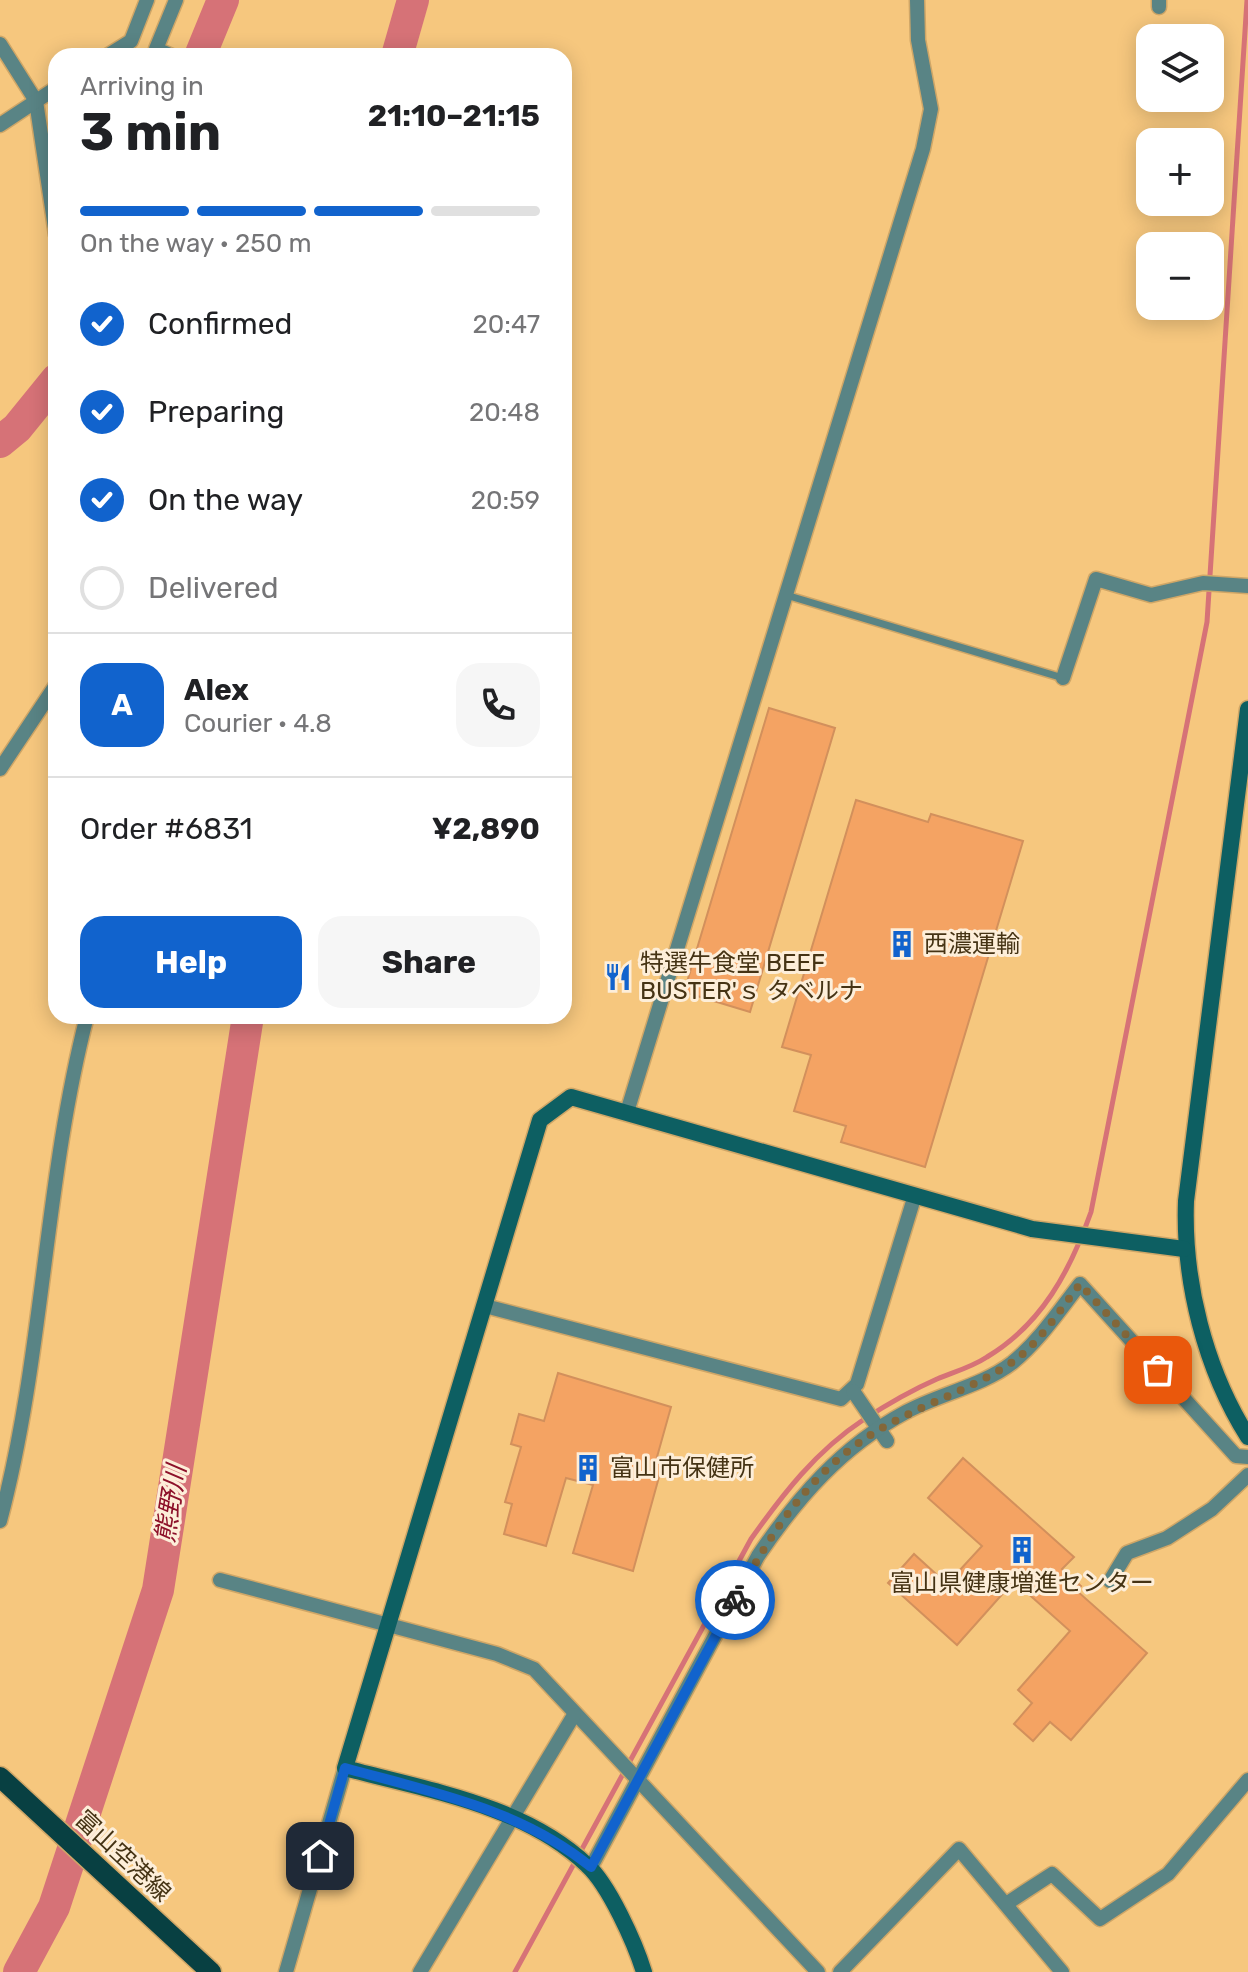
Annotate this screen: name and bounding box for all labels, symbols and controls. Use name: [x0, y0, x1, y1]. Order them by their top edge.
map controls: [1136, 24, 1224, 320]
button: layers: [1136, 24, 1224, 112]
text: Arriving in: [80, 71, 204, 102]
text: 21:10–21:15: [368, 98, 540, 134]
text: 3 min: [80, 101, 221, 163]
button: +: [1136, 128, 1224, 216]
text: On the way · 250 m: [80, 228, 312, 259]
button: −: [1136, 232, 1224, 320]
icon: check: [80, 302, 124, 346]
text: Confirmed: [148, 306, 292, 342]
text: 20:47: [473, 309, 540, 340]
icon: check: [80, 390, 124, 434]
text: Preparing: [148, 394, 284, 430]
text: 20:48: [469, 397, 540, 428]
icon: check: [80, 478, 124, 522]
text: On the way: [148, 482, 303, 518]
text: 20:59: [471, 485, 540, 516]
text: Delivered: [148, 570, 279, 606]
button: phone: [456, 663, 540, 747]
text: Alex: [184, 672, 249, 708]
text: A: [111, 687, 133, 723]
text: Courier · 4.8: [184, 708, 332, 739]
text: Order #6831: [80, 811, 253, 847]
text: ¥2,890: [432, 811, 540, 847]
button: Help: [80, 916, 302, 1008]
button: Share: [318, 916, 540, 1008]
building icon: 西濃運輸: [887, 929, 917, 959]
place label: 西濃運輸: [924, 930, 1020, 958]
place label: 特選牛食堂 BEEF BUSTER'ｓ タベルナ: [640, 949, 863, 1005]
restaurant icon: 特選牛食堂 BEEF BUSTER'ｓ タベルナ: [603, 962, 633, 992]
pin: [1124, 1336, 1192, 1404]
icon: bag: [1136, 1348, 1180, 1392]
building icon: 富山市保健所: [573, 1453, 603, 1483]
place label: 富山市保健所: [610, 1454, 754, 1482]
water label: 熊野川: [150, 1460, 193, 1545]
building icon: 富山県健康増進センター: [1007, 1535, 1037, 1565]
courier: [695, 1560, 775, 1640]
place label: 富山県健康増進センター: [890, 1569, 1154, 1597]
icon: bike: [713, 1578, 757, 1622]
street label: 富山空港線: [70, 1805, 176, 1907]
pin: [286, 1822, 354, 1890]
icon: home: [298, 1834, 342, 1878]

